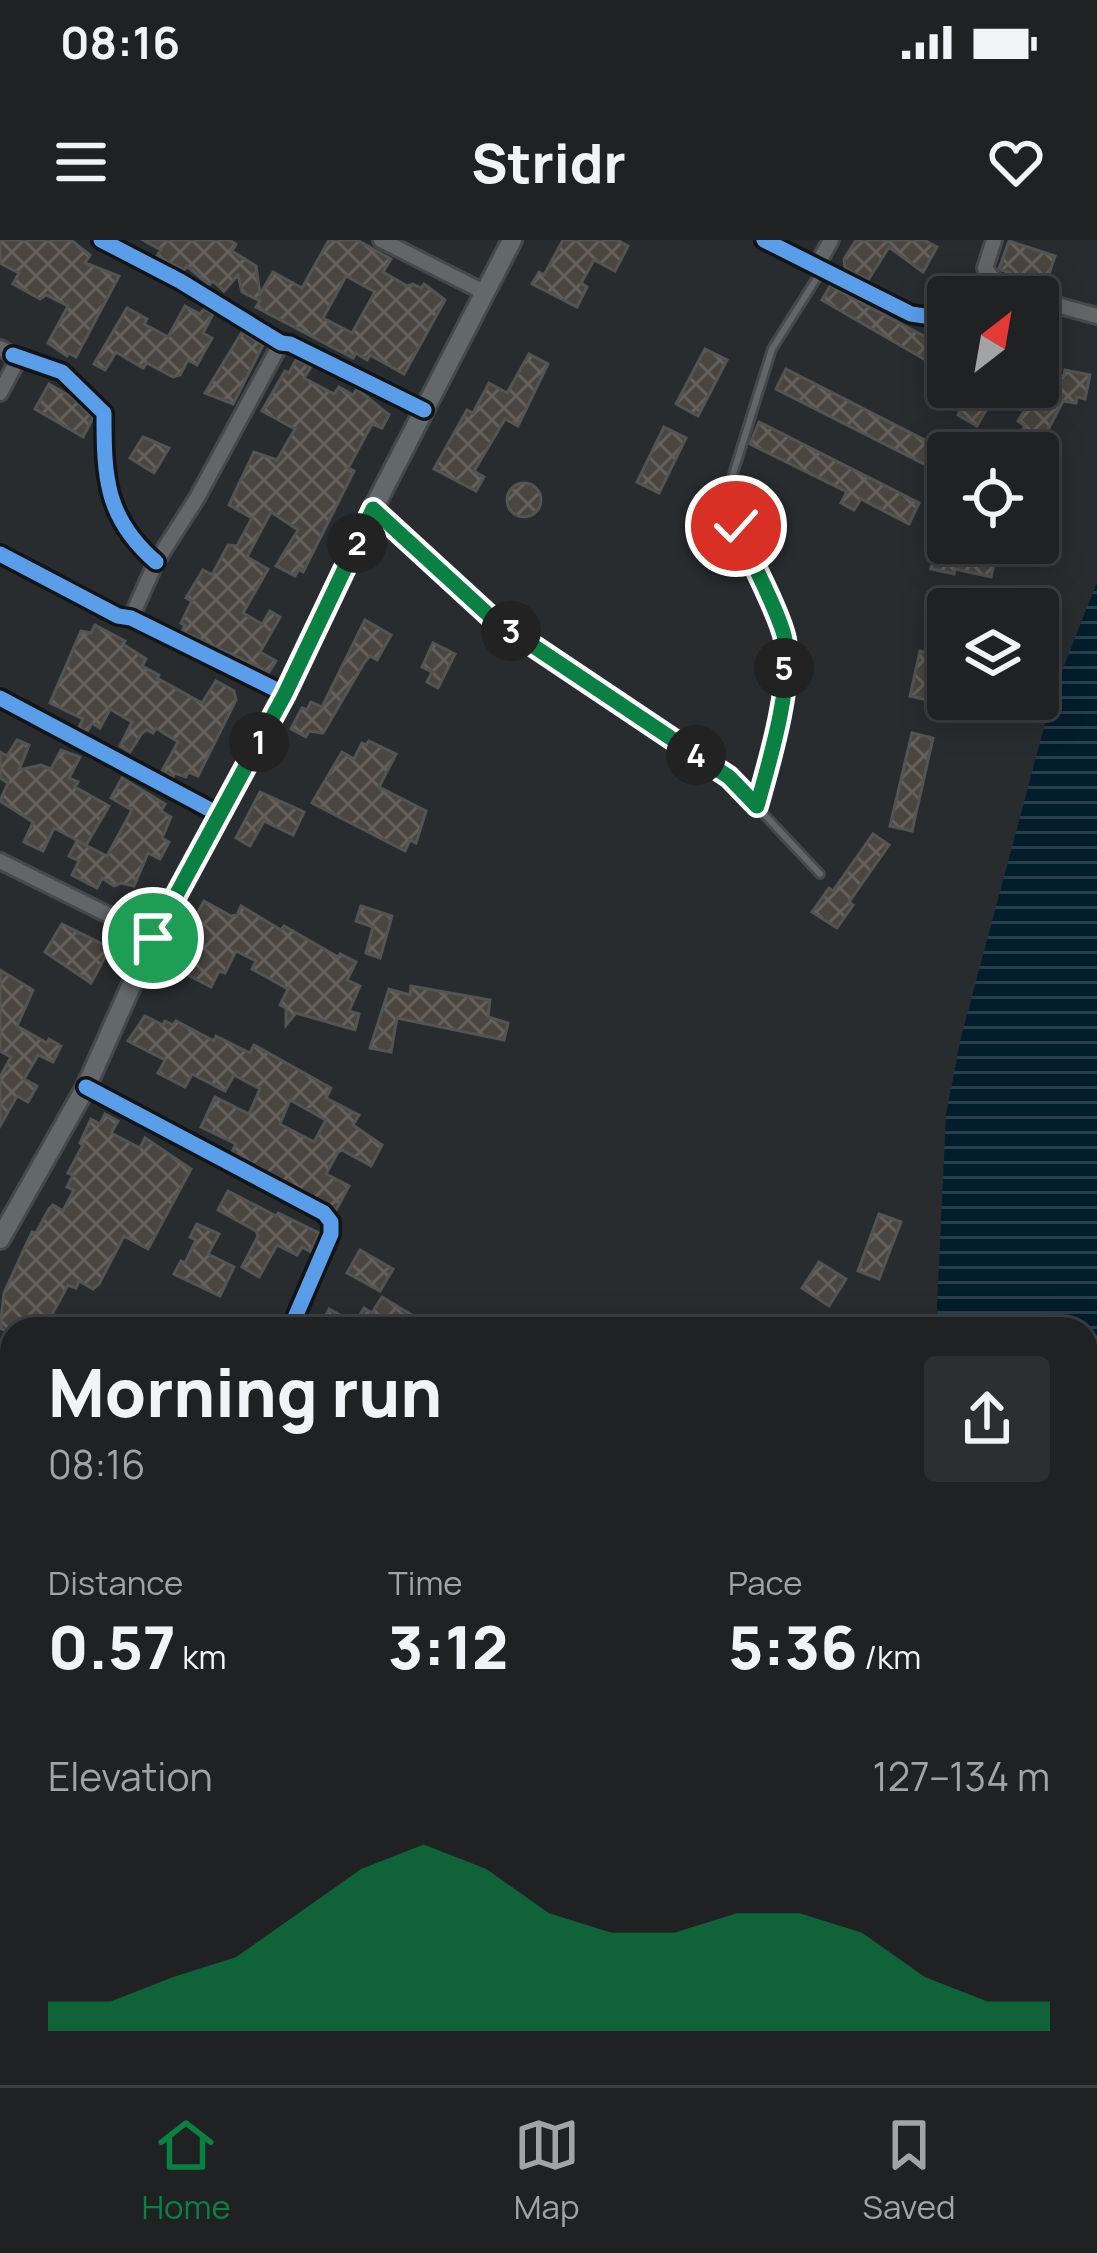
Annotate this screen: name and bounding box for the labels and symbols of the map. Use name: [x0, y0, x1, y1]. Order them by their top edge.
north arrow: [927, 276, 1059, 408]
pin: [685, 475, 787, 577]
pin: 2: [327, 513, 387, 573]
pin: 3: [481, 601, 541, 661]
pin: 5: [754, 638, 814, 698]
pin: 1: [229, 712, 289, 772]
pin: 4: [666, 725, 726, 785]
pin: [102, 887, 204, 989]

